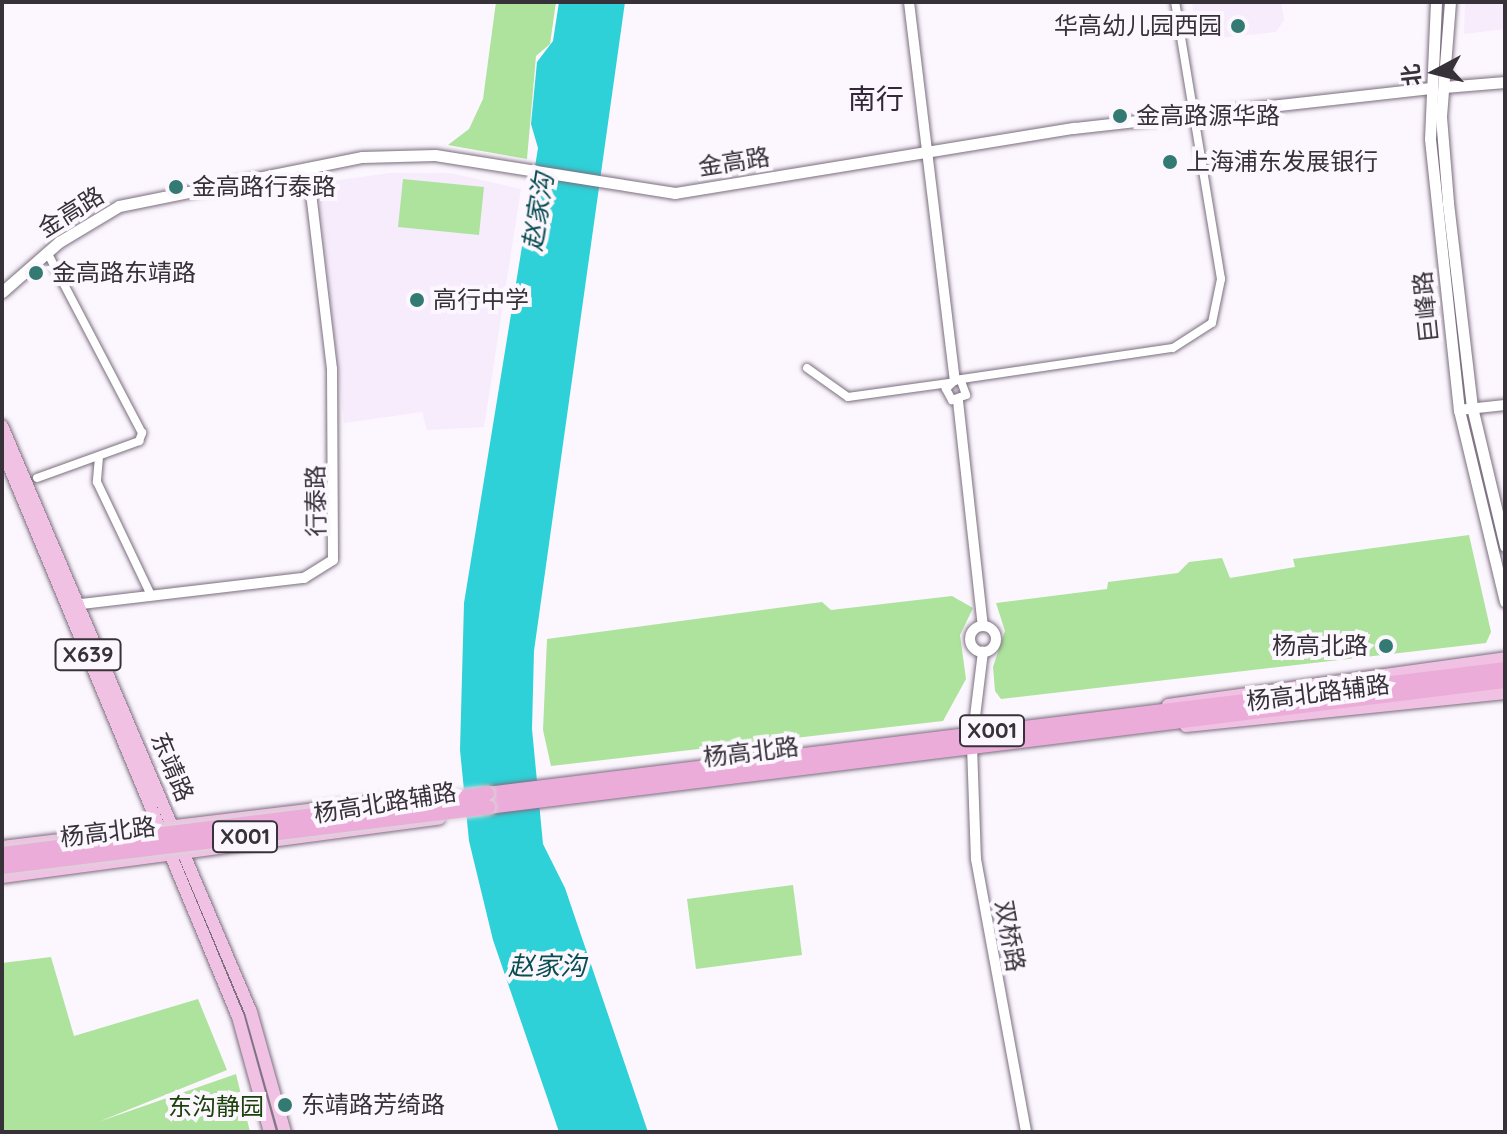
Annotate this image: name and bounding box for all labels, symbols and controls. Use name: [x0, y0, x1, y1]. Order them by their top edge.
place label: 华高幼儿园西园: [1054, 12, 1222, 40]
marker: 华高幼儿园西园: [1229, 17, 1247, 35]
north arrow: [1395, 32, 1475, 112]
text: 北: [1396, 62, 1426, 88]
district label: 南行: [848, 82, 904, 116]
place label: 金高路源华路: [1136, 102, 1280, 130]
marker: 金高路源华路: [1111, 107, 1129, 125]
street label: 金高路: [696, 142, 772, 182]
place label: 上海浦东发展银行: [1186, 148, 1378, 176]
marker: 上海浦东发展银行: [1161, 153, 1179, 171]
water label: 赵家沟: [516, 171, 560, 253]
place label: 金高路行泰路: [192, 173, 336, 201]
marker: 金高路行泰路: [167, 178, 185, 196]
street label: 金高路: [33, 181, 109, 243]
place label: 金高路东靖路: [52, 259, 196, 287]
marker: 金高路东靖路: [27, 264, 45, 282]
street label: 巨峰路: [1408, 270, 1444, 344]
place label: 高行中学: [433, 286, 529, 314]
marker: 高行中学: [408, 291, 426, 309]
street label: 行泰路: [301, 465, 331, 537]
place label: 杨高北路: [1272, 632, 1368, 660]
marker: 杨高北路: [1375, 635, 1397, 657]
road number: X639: [54, 637, 122, 673]
street label: 杨高北路辅路: [1245, 670, 1391, 716]
road number: X001: [958, 713, 1026, 749]
street label: 东靖路: [145, 728, 199, 806]
street label: 杨高北路: [702, 732, 800, 772]
street label: 杨高北路辅路: [312, 778, 458, 828]
street label: 杨高北路: [59, 812, 157, 852]
road number: X001: [211, 819, 279, 855]
street label: 双桥路: [990, 898, 1030, 974]
water label: 赵家沟: [508, 950, 586, 982]
place label: 东靖路芳绮路: [301, 1091, 445, 1119]
park label: 东沟静园: [168, 1093, 264, 1121]
marker: 东靖路芳绮路: [276, 1096, 294, 1114]

